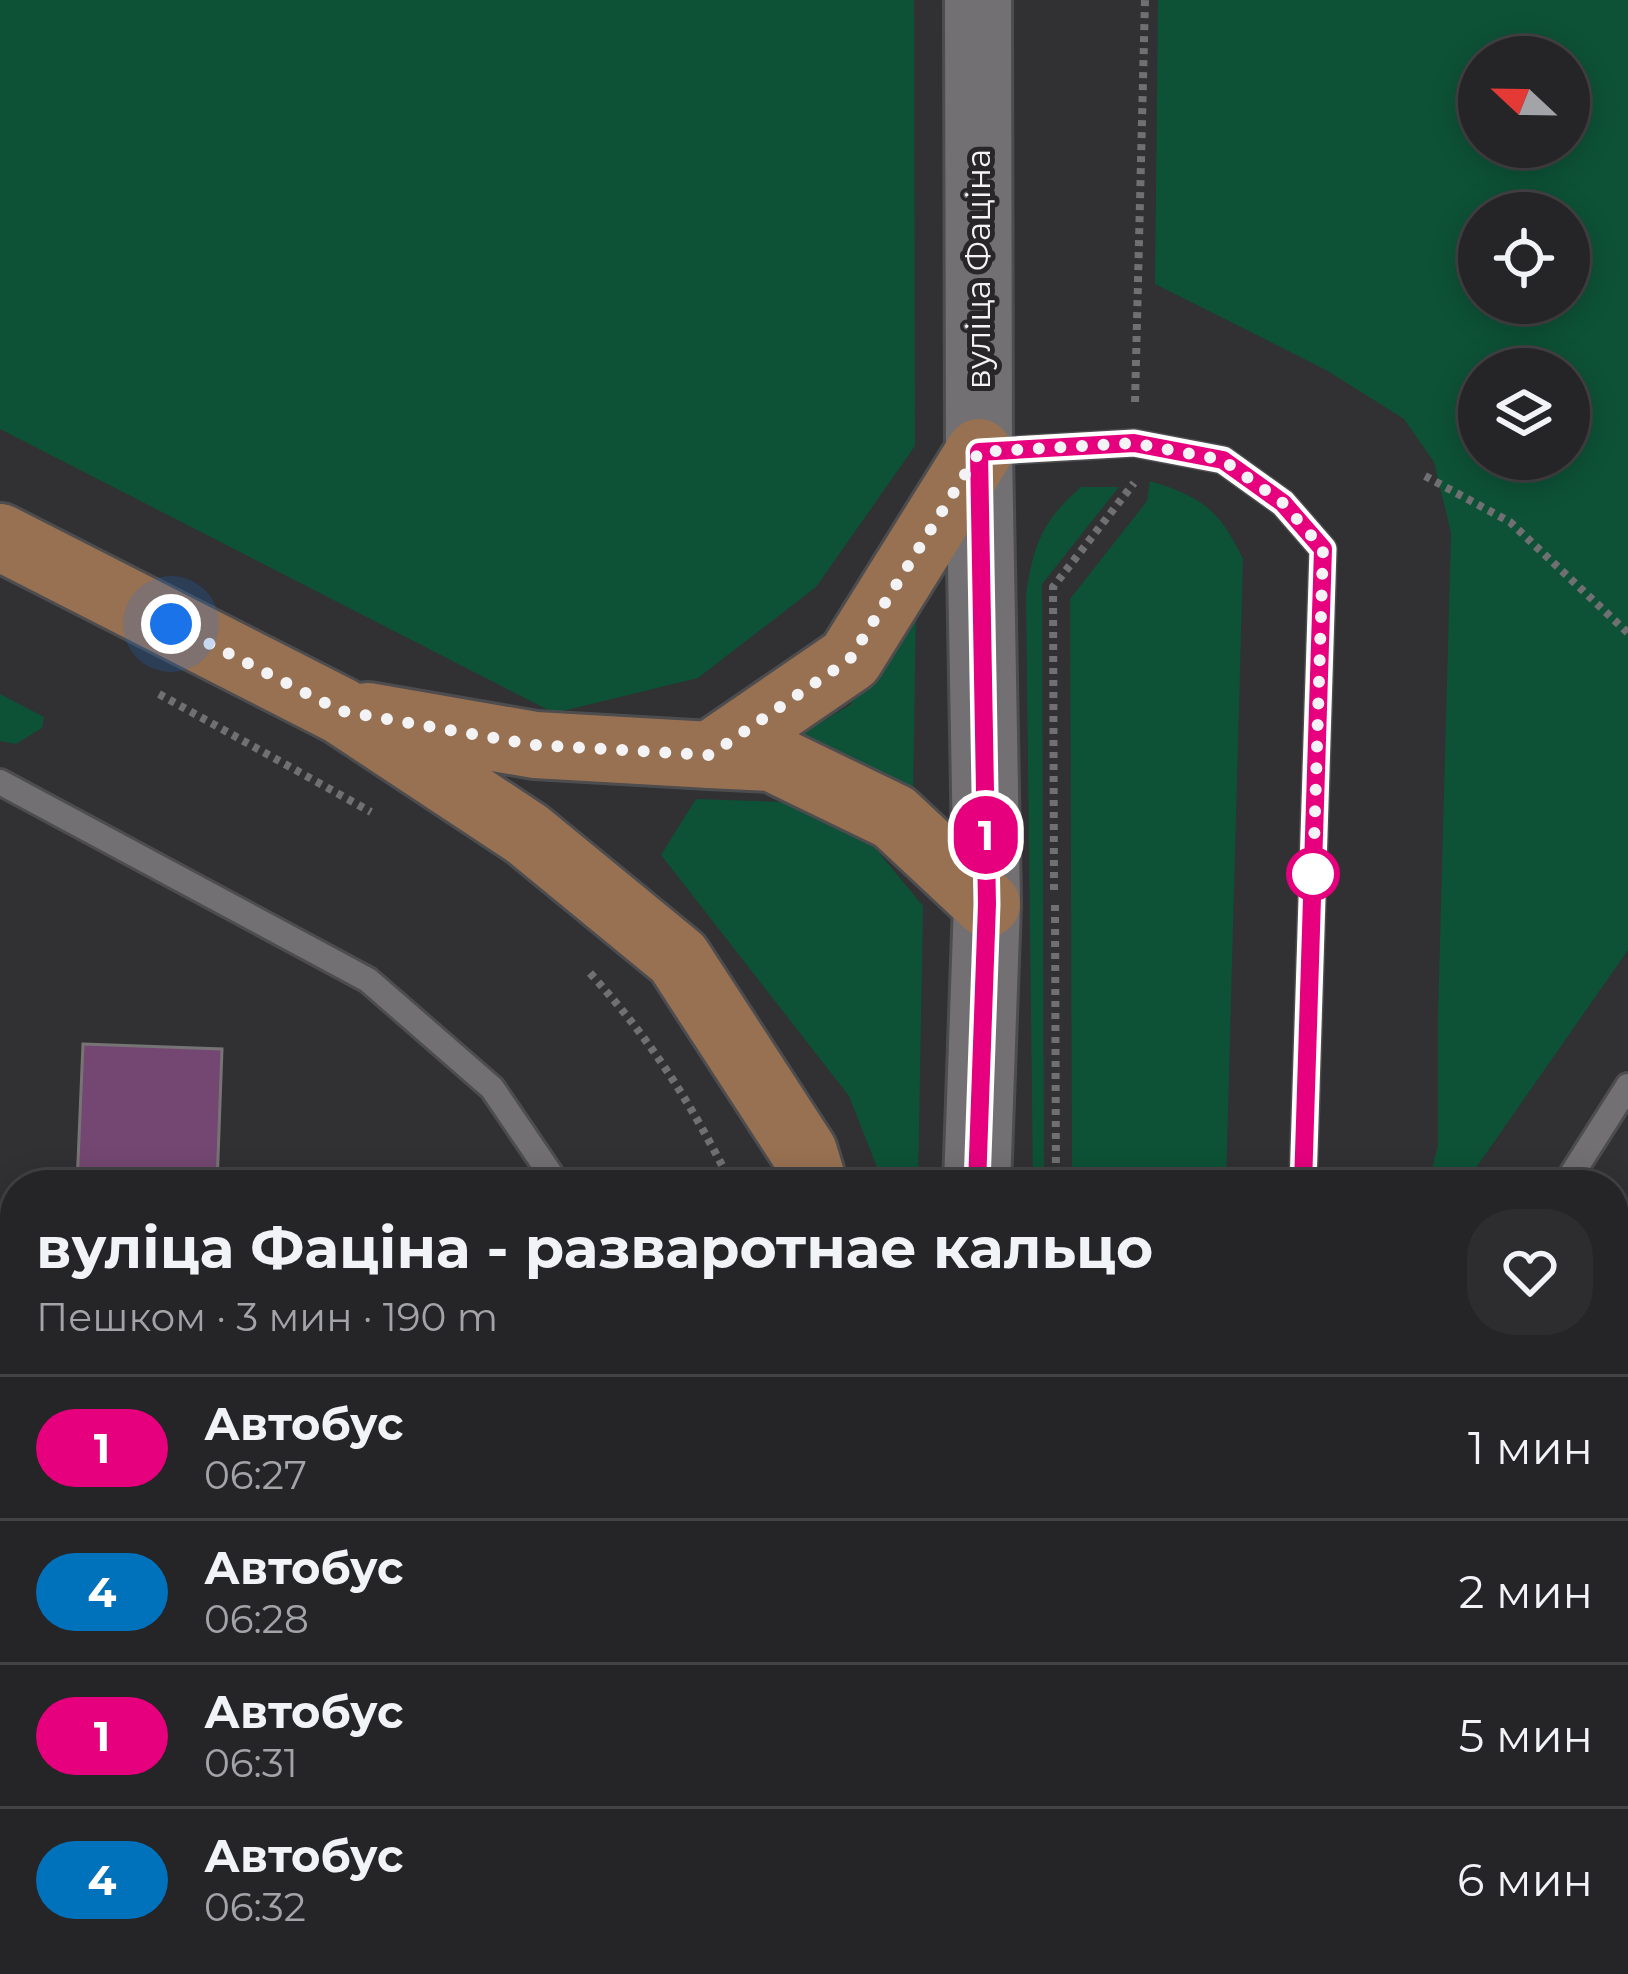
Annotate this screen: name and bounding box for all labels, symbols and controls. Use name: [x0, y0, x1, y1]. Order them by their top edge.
north arrow: [1458, 36, 1590, 168]
map controls: [1458, 36, 1590, 480]
street label: вуліца Фаціна: [958, 149, 998, 389]
button: locate: [1458, 192, 1590, 324]
button: layers: [1458, 348, 1590, 480]
your location: [141, 594, 201, 654]
line badge: 1: [947, 796, 1025, 874]
text: 1: [978, 809, 994, 861]
unlabelled marker: [1288, 849, 1338, 899]
button: heart: [1467, 1209, 1593, 1335]
text: вуліца Фаціна - разваротнае кальцо: [36, 1213, 1153, 1282]
text: Пешком · 3 мин · 190 m: [36, 1293, 498, 1341]
text: Автобус: [204, 1396, 404, 1451]
text: 1 мин: [1468, 1420, 1593, 1475]
text: 1: [94, 1422, 110, 1474]
text: 06:27: [204, 1451, 307, 1499]
text: Автобус: [204, 1540, 404, 1595]
text: 2 мин: [1459, 1564, 1593, 1619]
text: 4: [88, 1566, 116, 1618]
text: 06:28: [204, 1595, 309, 1643]
text: Автобус: [204, 1684, 404, 1739]
text: 5 мин: [1459, 1708, 1593, 1763]
text: 1: [94, 1710, 110, 1762]
text: 06:31: [204, 1739, 298, 1787]
text: Автобус: [204, 1828, 404, 1883]
text: 6 мин: [1457, 1852, 1593, 1907]
text: 4: [88, 1854, 116, 1906]
text: 06:32: [204, 1883, 306, 1931]

